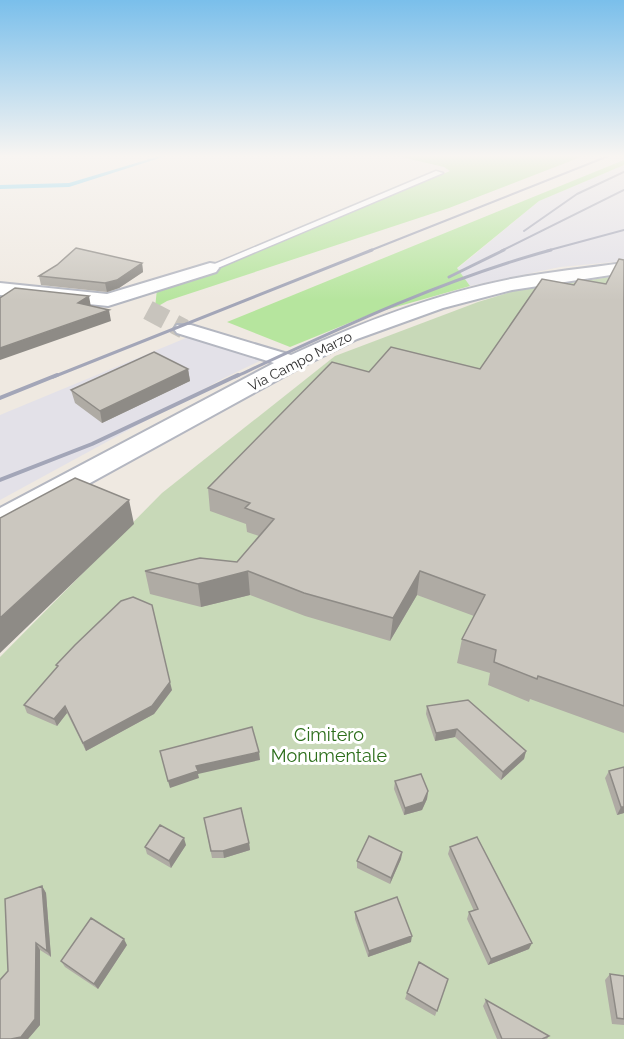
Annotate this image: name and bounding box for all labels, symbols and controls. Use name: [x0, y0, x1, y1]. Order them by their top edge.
street label: Via Campo Marzo: [245, 328, 355, 394]
park label: Cimitero Monumentale: [271, 724, 388, 766]

